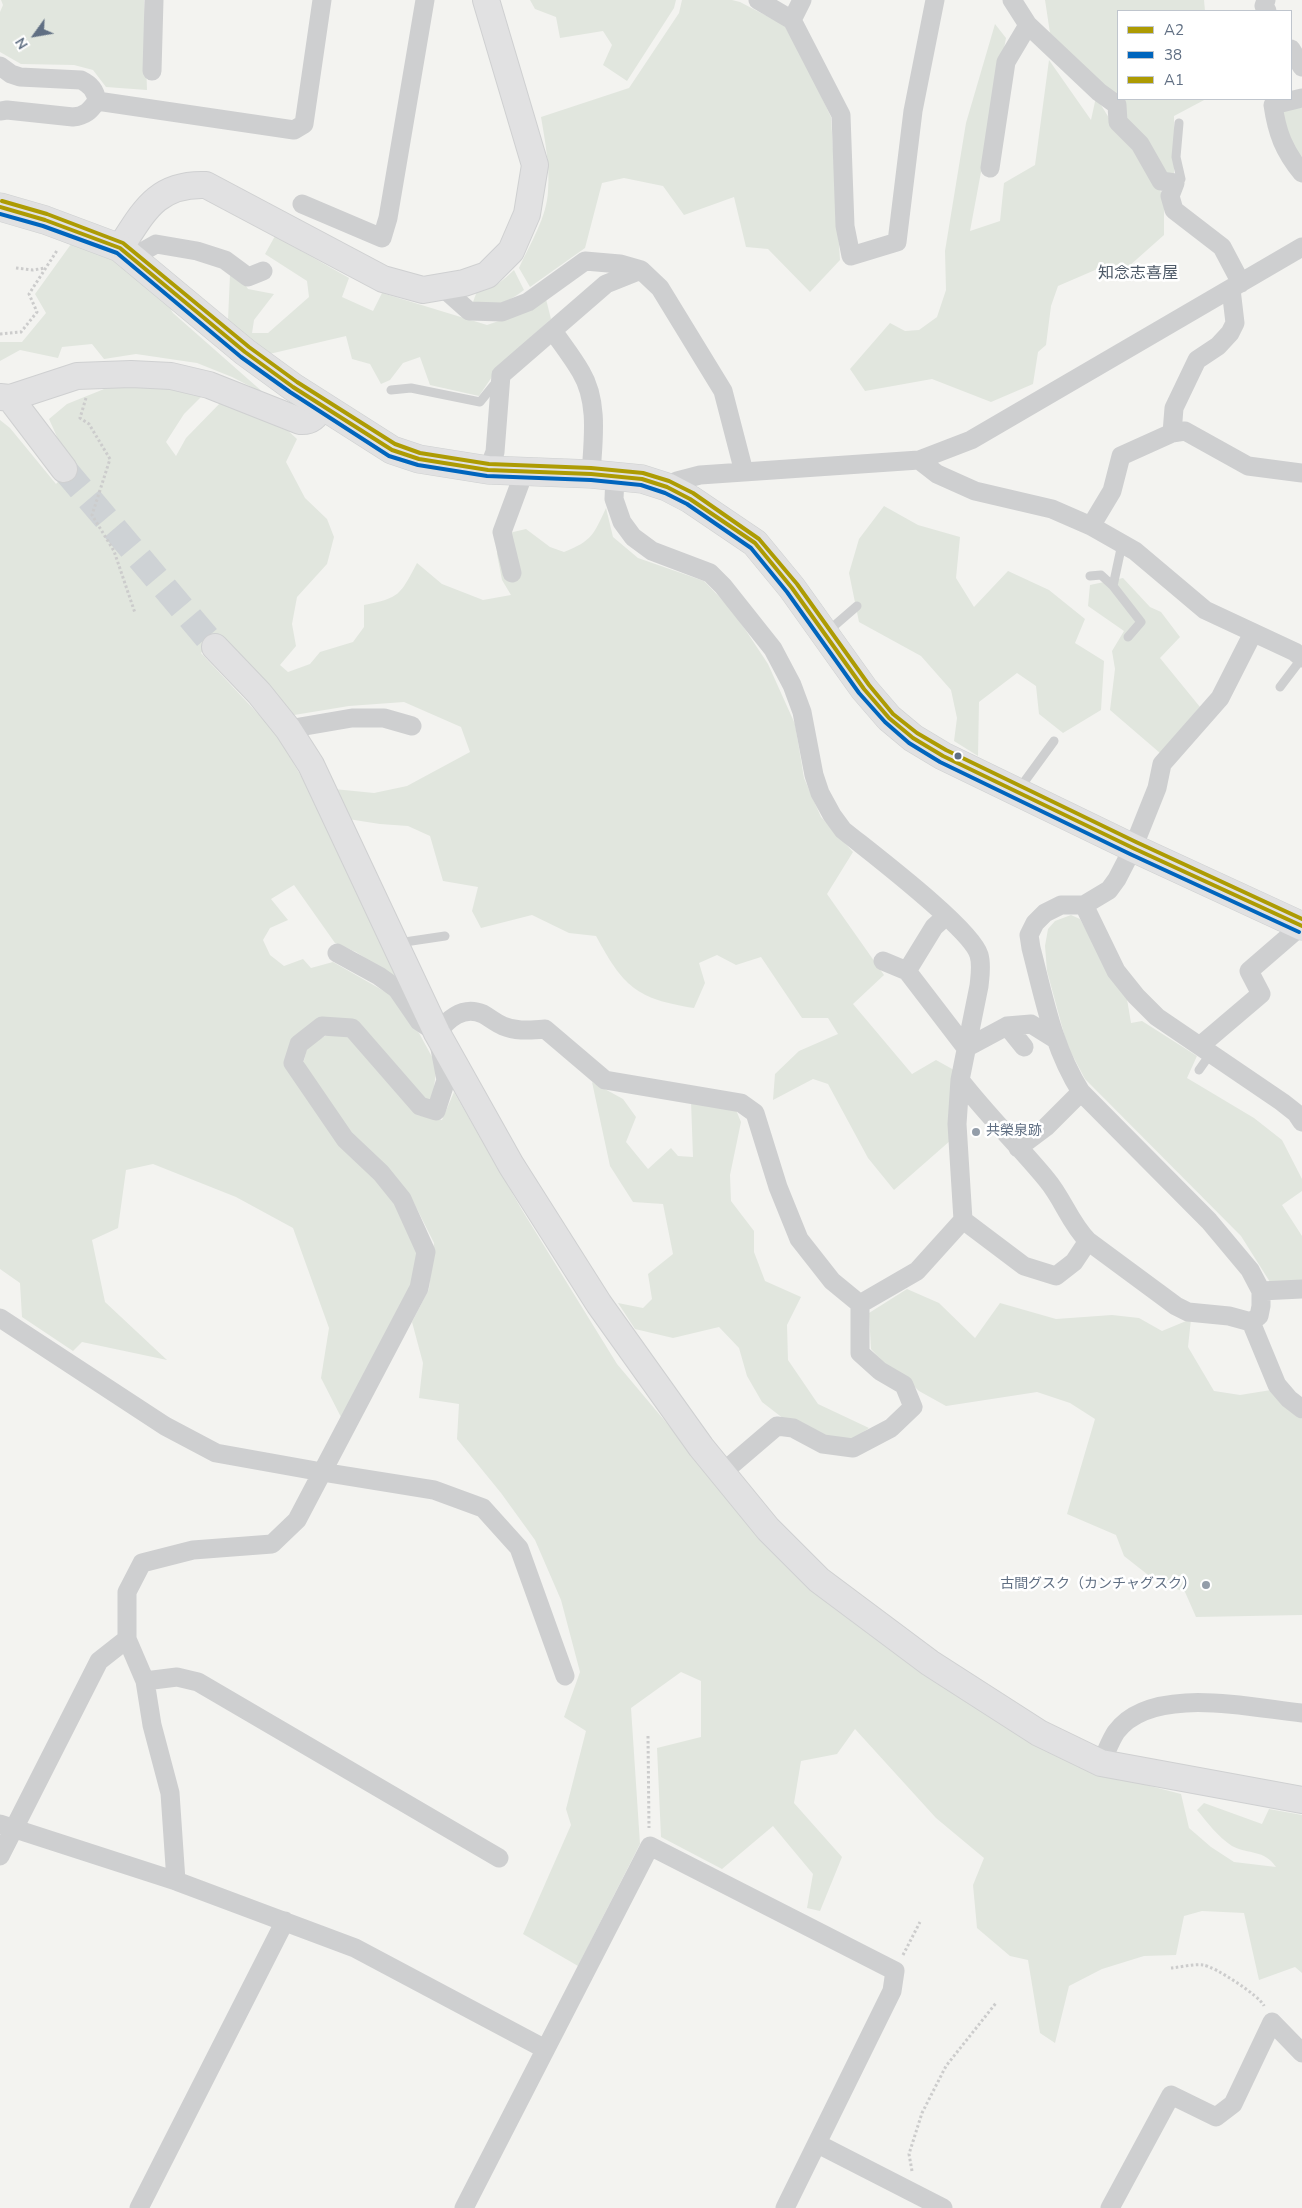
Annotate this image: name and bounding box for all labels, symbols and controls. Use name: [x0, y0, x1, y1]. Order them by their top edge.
north arrow: [10, 10, 60, 60]
legend: [1117, 10, 1292, 100]
text: A2: [1164, 20, 1184, 40]
text: N: [11, 34, 33, 53]
text: 38: [1164, 45, 1182, 65]
text: A1: [1164, 70, 1184, 90]
district label: 知念志喜屋: [1098, 264, 1178, 284]
unlabelled marker: [953, 751, 963, 761]
place label: 共榮泉跡: [986, 1124, 1042, 1140]
marker: 共榮泉跡: [970, 1126, 982, 1138]
place label: 古間グスク（カンチャグスク）: [1000, 1577, 1196, 1593]
marker: 古間グスク（カンチャグスク）: [1200, 1579, 1212, 1591]

